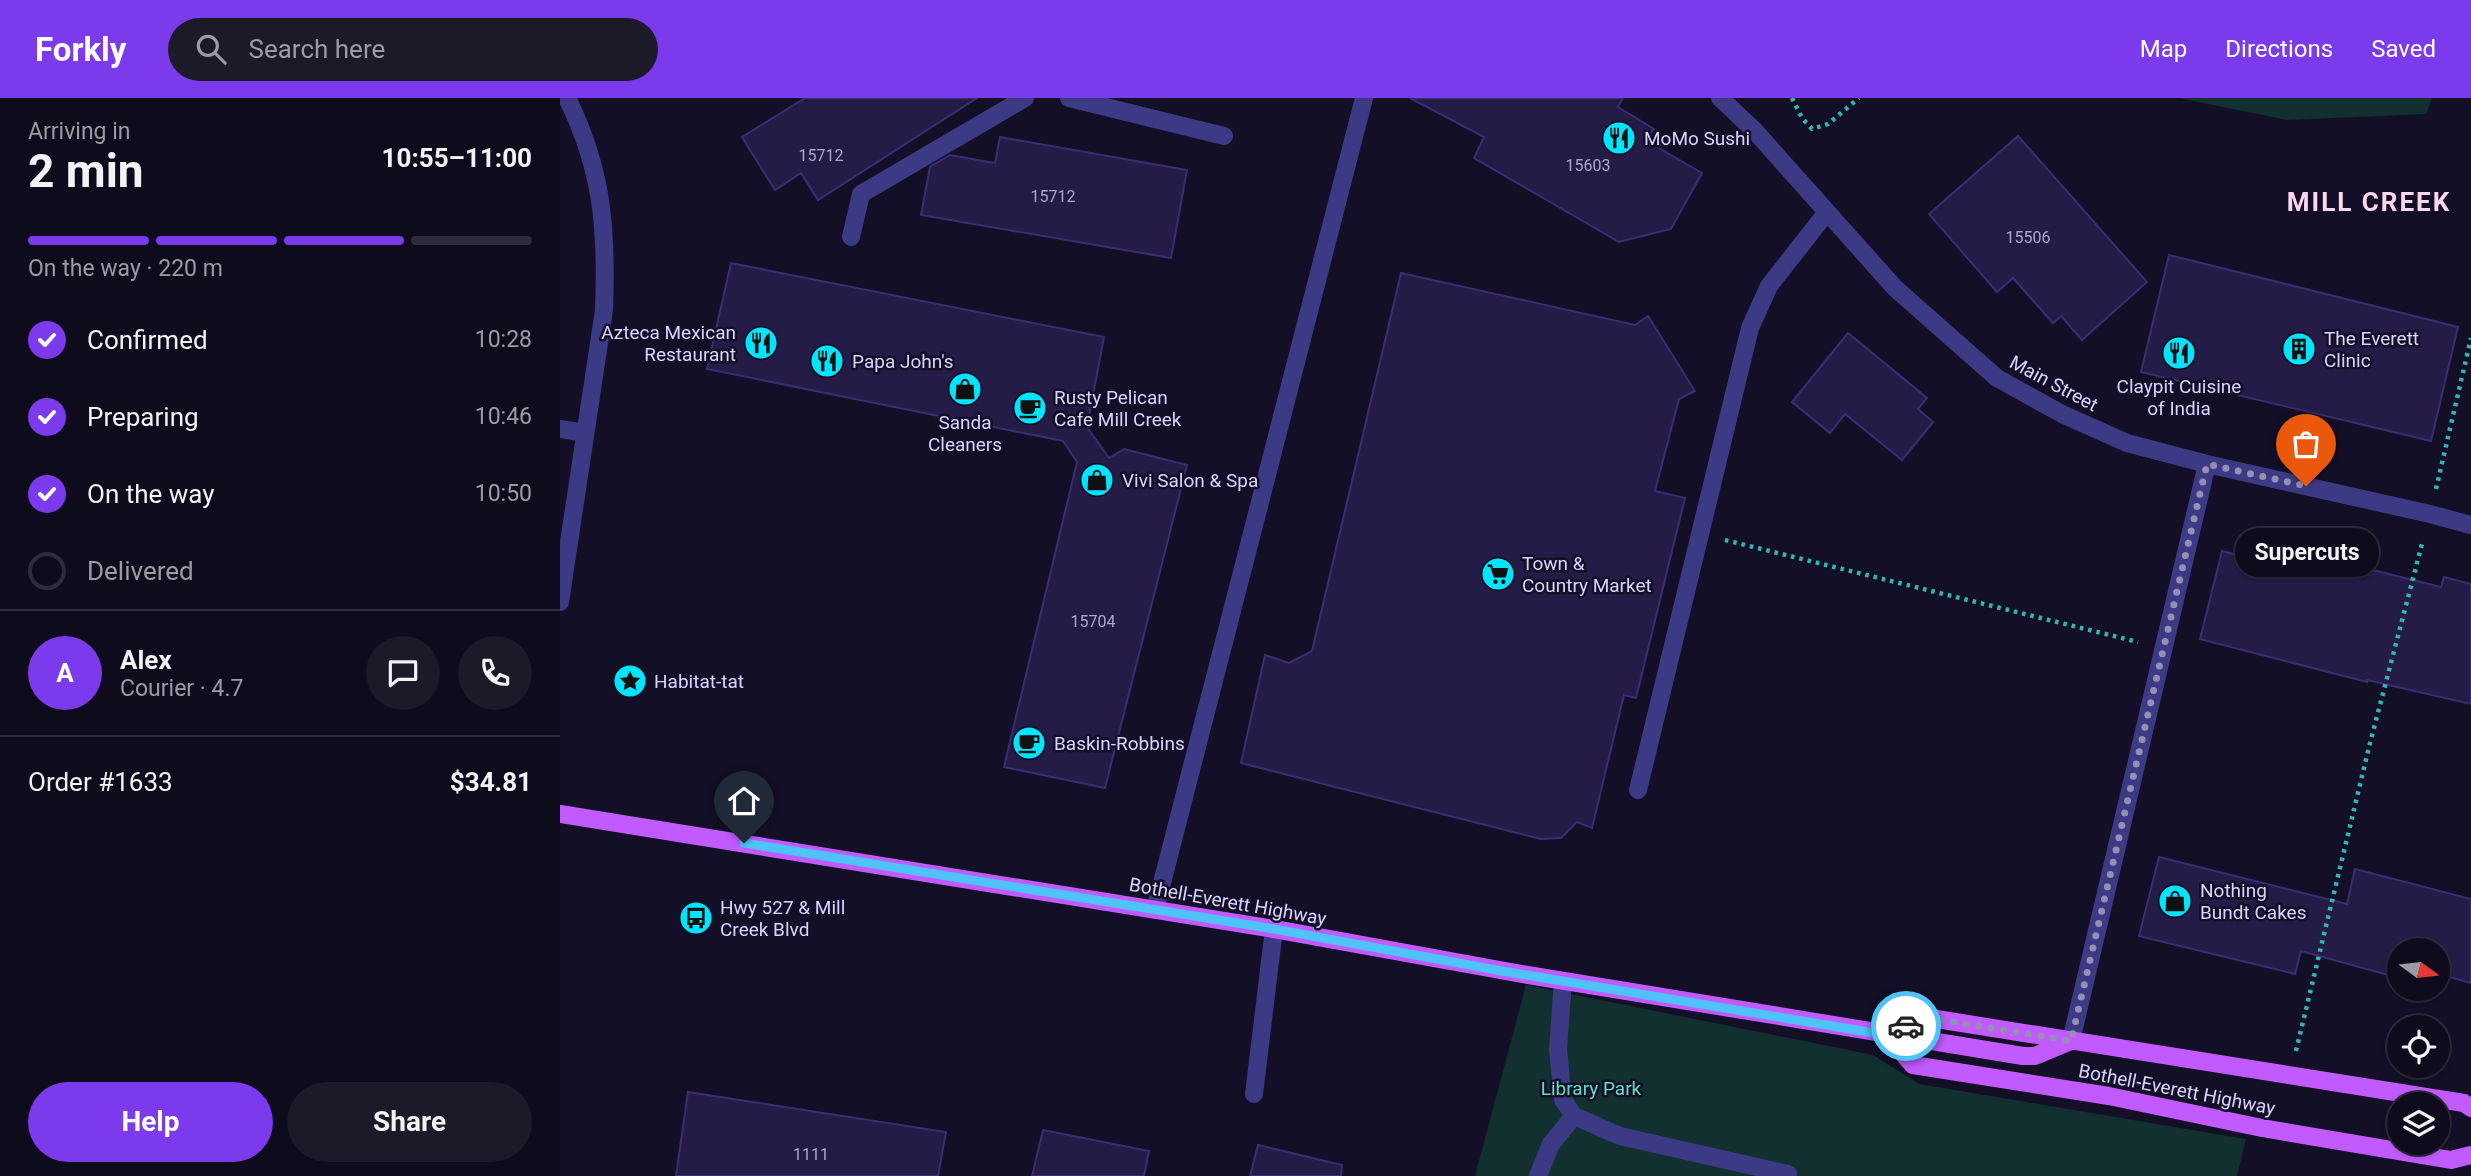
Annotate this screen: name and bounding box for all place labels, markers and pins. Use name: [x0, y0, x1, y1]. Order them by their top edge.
restaurant icon: MoMo Sushi: [1600, 119, 1638, 157]
place label: MoMo Sushi: [1644, 127, 1750, 150]
place label: Azteca Mexican Restaurant: [601, 321, 736, 366]
restaurant icon: Azteca Mexican Restaurant: [742, 324, 780, 362]
place label: The Everett Clinic: [2324, 327, 2419, 372]
building icon: The Everett Clinic: [2280, 330, 2318, 368]
restaurant icon: Claypit Cuisine of India: [2160, 334, 2198, 372]
restaurant icon: Papa John's: [808, 342, 846, 380]
place label: Papa John's: [852, 350, 954, 373]
shop icon: Sanda Cleaners: [946, 370, 984, 408]
place label: Claypit Cuisine of India: [2117, 375, 2241, 420]
place label: Rusty Pelican Cafe Mill Creek: [1054, 386, 1182, 431]
cafe icon: Rusty Pelican Cafe Mill Creek: [1011, 389, 1049, 427]
place label: Sanda Cleaners: [928, 411, 1002, 456]
pin: [2276, 414, 2336, 486]
shop icon: Vivi Salon & Spa: [1078, 461, 1116, 499]
place label: Vivi Salon & Spa: [1122, 469, 1258, 492]
callout: Supercuts: [2234, 528, 2378, 577]
place label: Town & Country Market: [1522, 552, 1652, 597]
supermarket icon: Town & Country Market: [1479, 555, 1517, 593]
place icon: Habitat-tat: [611, 662, 649, 700]
place label: Habitat-tat: [654, 670, 744, 693]
cafe icon: Baskin-Robbins: [1010, 724, 1048, 762]
place label: Baskin-Robbins: [1054, 732, 1185, 755]
pin: [714, 771, 774, 843]
place label: Nothing Bundt Cakes: [2200, 879, 2306, 924]
shop icon: Nothing Bundt Cakes: [2156, 882, 2194, 920]
place label: Hwy 527 & Mill Creek Blvd: [720, 896, 845, 941]
bus stop icon: Hwy 527 & Mill Creek Blvd: [677, 899, 715, 937]

